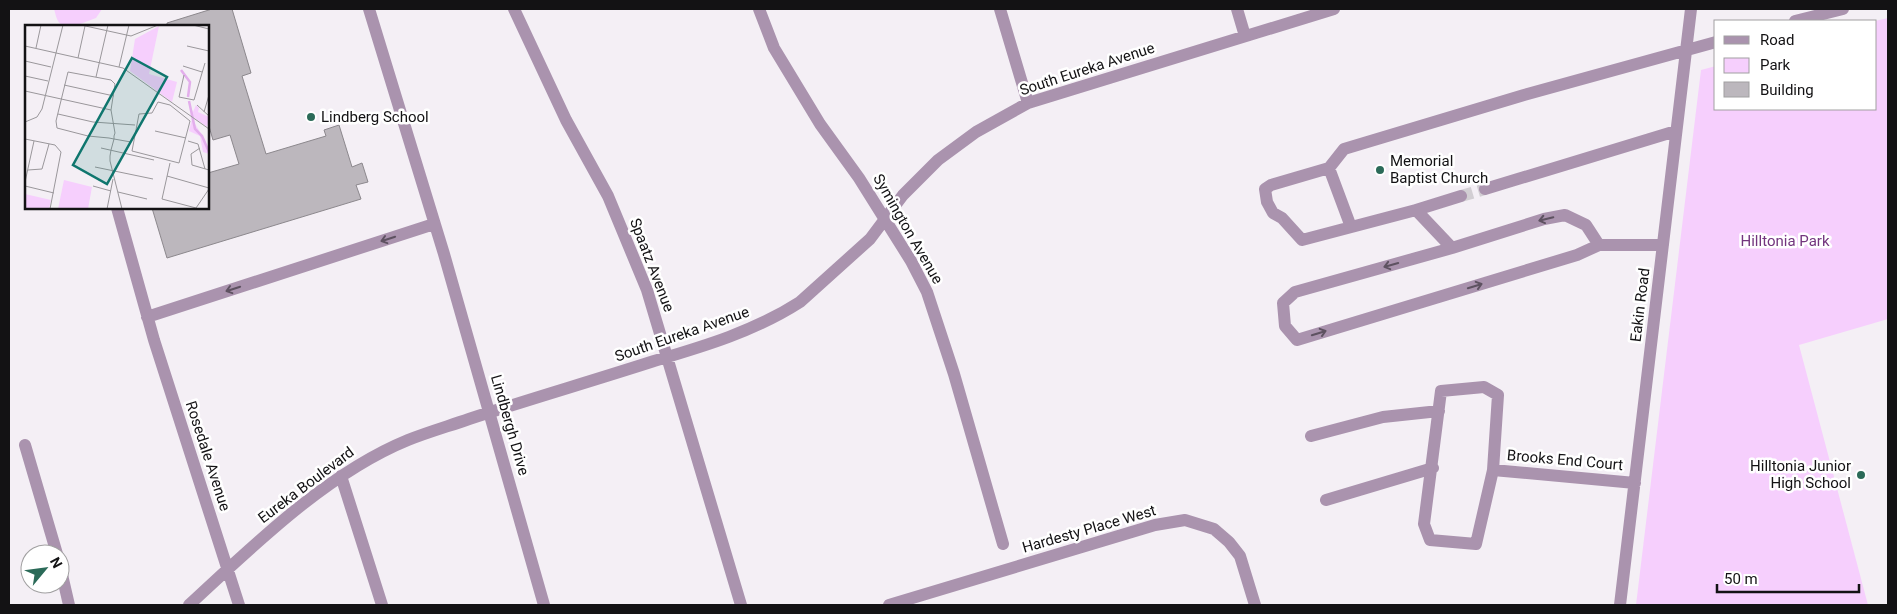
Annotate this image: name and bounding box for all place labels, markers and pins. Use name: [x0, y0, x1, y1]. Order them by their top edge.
place label: Lindberg School: [321, 108, 429, 126]
marker: Lindberg School: [305, 111, 317, 123]
place label: Memorial Baptist Church: [1390, 152, 1488, 187]
marker: Memorial Baptist Church: [1374, 164, 1386, 176]
place label: Hilltonia Junior High School: [1750, 457, 1851, 492]
marker: Hilltonia Junior High School: [1855, 469, 1867, 481]

